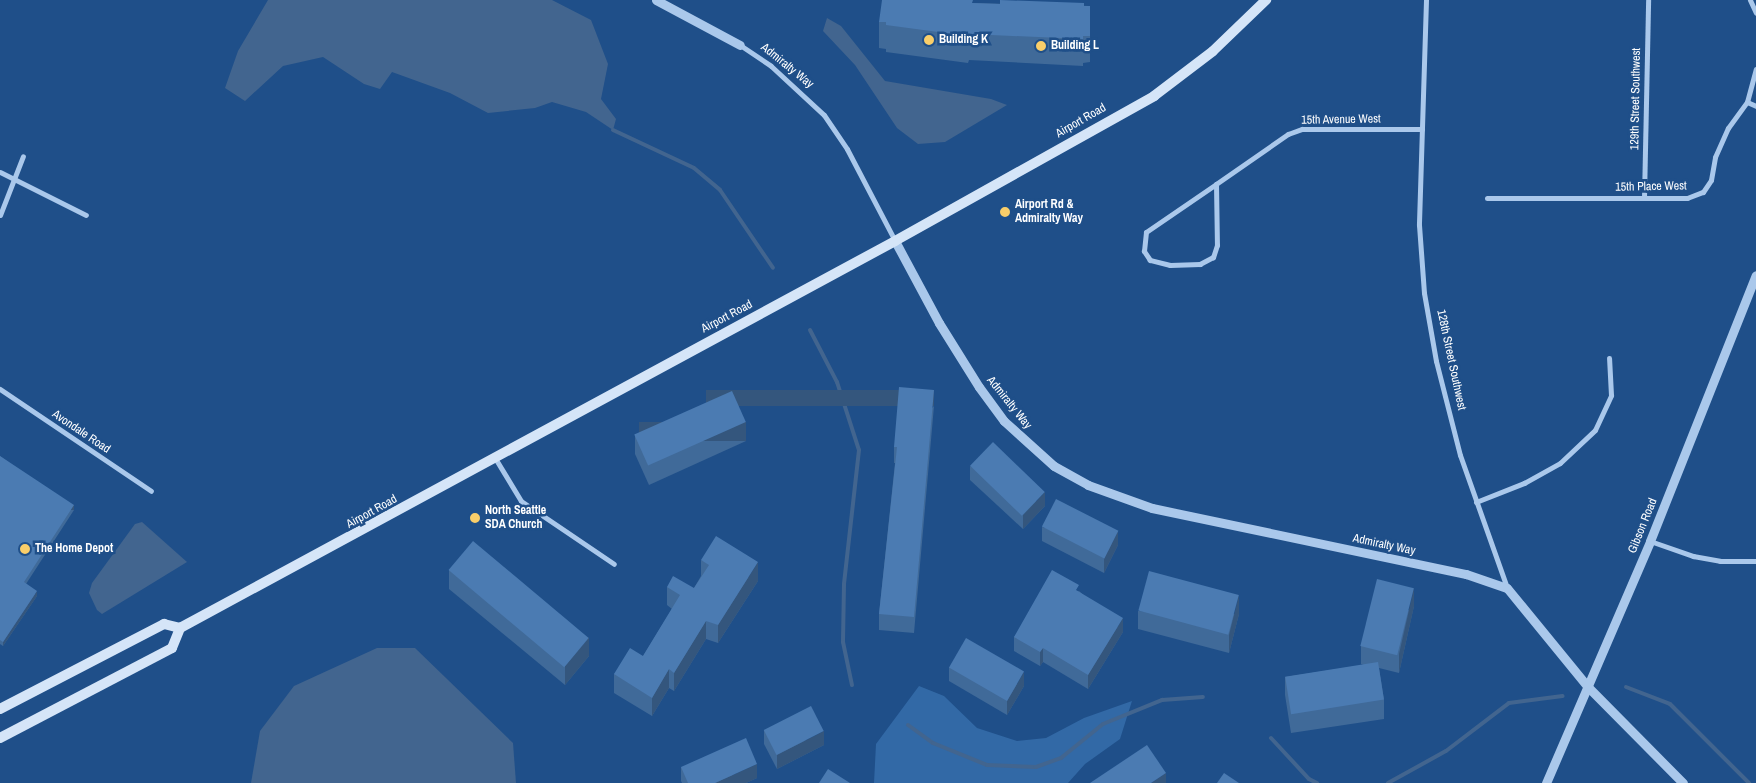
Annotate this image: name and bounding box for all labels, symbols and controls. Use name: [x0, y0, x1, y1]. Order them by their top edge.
place label: Building K: [939, 33, 988, 47]
marker: Building K: [923, 34, 935, 46]
place label: Building L: [1051, 39, 1099, 53]
street label: Admiralty Way: [758, 40, 816, 92]
marker: Building L: [1035, 40, 1047, 52]
street label: 129th Street Southwest: [1628, 48, 1644, 150]
street label: Airport Road: [1053, 101, 1109, 141]
street label: 15th Avenue West: [1301, 112, 1381, 128]
street label: 15th Place West: [1615, 179, 1687, 195]
place label: Airport Rd & Admiralty Way: [1015, 198, 1083, 226]
marker: Airport Rd & Admiralty Way: [999, 206, 1011, 218]
street label: Airport Road: [699, 298, 755, 336]
street label: 128th Street Southwest: [1433, 308, 1469, 412]
street label: Admiralty Way: [983, 374, 1035, 432]
street label: Avondale Road: [49, 407, 113, 457]
street label: Airport Road: [344, 492, 400, 532]
street label: Gibson Road: [1625, 496, 1661, 556]
place label: North Seattle SDA Church: [485, 504, 546, 532]
marker: North Seattle SDA Church: [469, 512, 481, 524]
street label: Admiralty Way: [1351, 531, 1417, 559]
place label: The Home Depot: [35, 542, 113, 556]
marker: The Home Depot: [19, 543, 31, 555]

